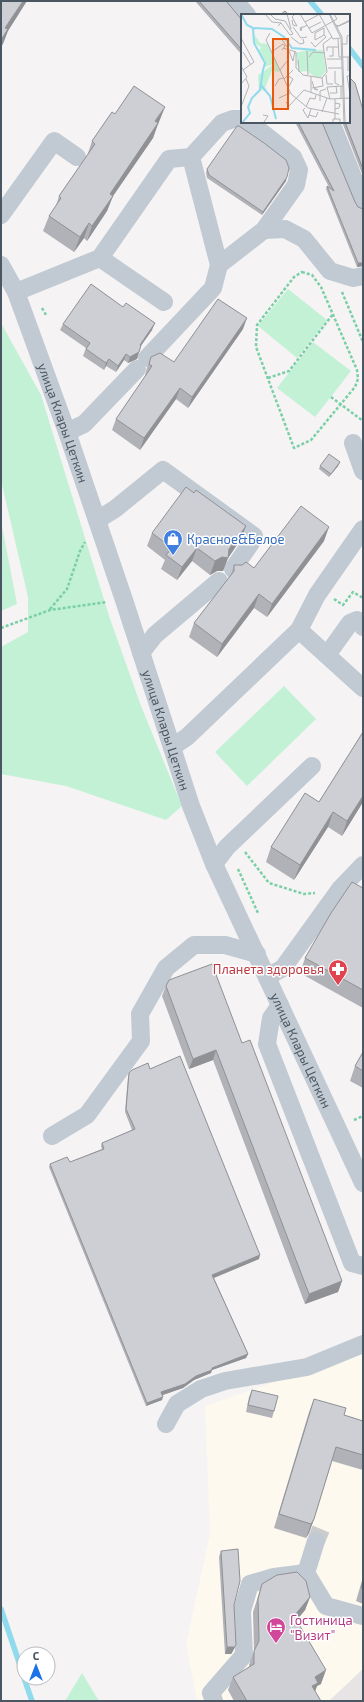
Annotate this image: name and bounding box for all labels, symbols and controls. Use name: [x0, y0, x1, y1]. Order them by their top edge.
inset map: [241, 14, 350, 123]
street label: улица Клары Цеткин: [35, 361, 92, 485]
shop icon: Красное&Белое: [162, 528, 184, 556]
place label: Красное&Белое: [187, 531, 285, 547]
street label: улица Клары Цеткин: [139, 668, 193, 792]
pharmacy icon: Планета здоровья: [327, 958, 349, 986]
place label: Планета здоровья: [213, 961, 324, 977]
street label: улица Клары Цеткин: [267, 990, 335, 1111]
place label: Гостиница "Визит": [290, 1612, 353, 1643]
hotel icon: Гостиница "Визит": [265, 1616, 287, 1644]
north arrow: [16, 1646, 56, 1686]
text: С: [33, 1649, 40, 1662]

